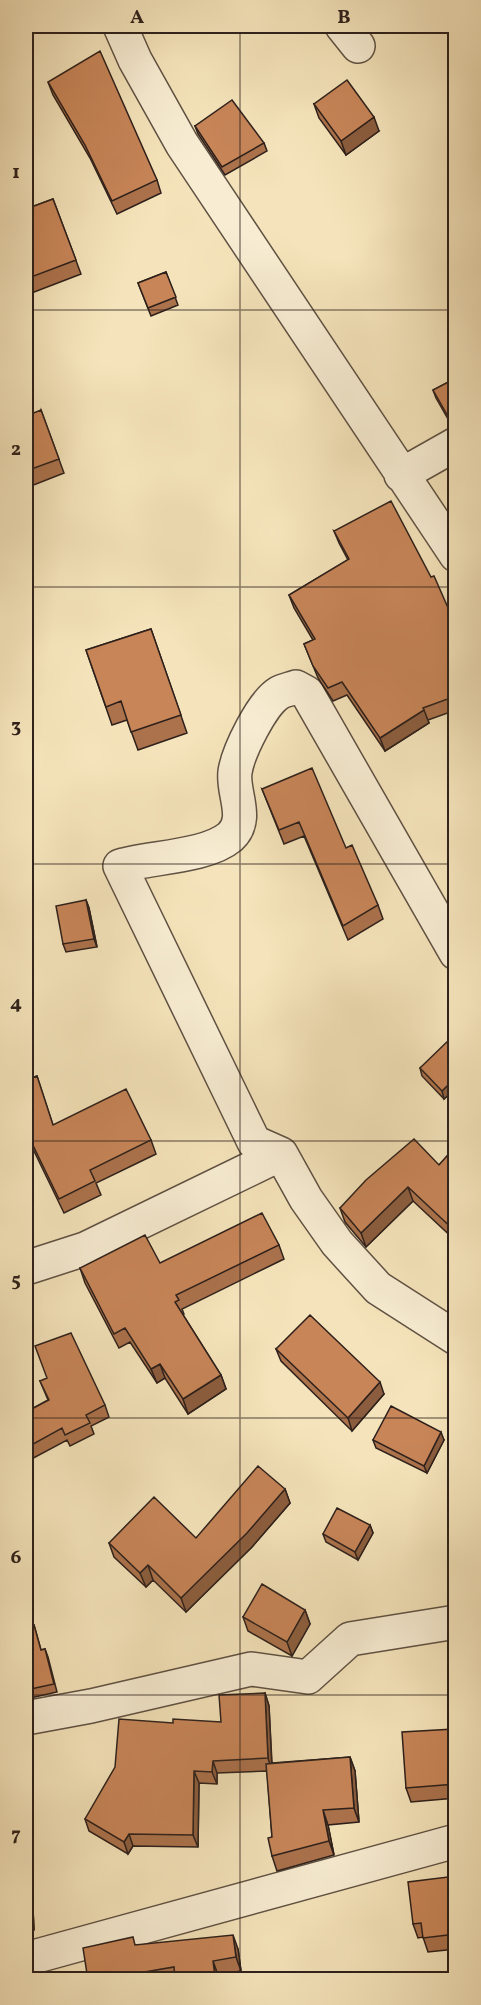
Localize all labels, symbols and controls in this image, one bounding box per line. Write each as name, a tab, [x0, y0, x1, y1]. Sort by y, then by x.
text: A	[130, 4, 144, 32]
text: B	[337, 4, 351, 32]
text: 1	[12, 159, 20, 187]
text: 2	[11, 436, 21, 464]
text: 3	[11, 713, 21, 741]
text: 4	[10, 990, 22, 1018]
text: 5	[11, 1267, 21, 1295]
text: 6	[11, 1544, 22, 1572]
text: 7	[11, 1821, 21, 1849]

